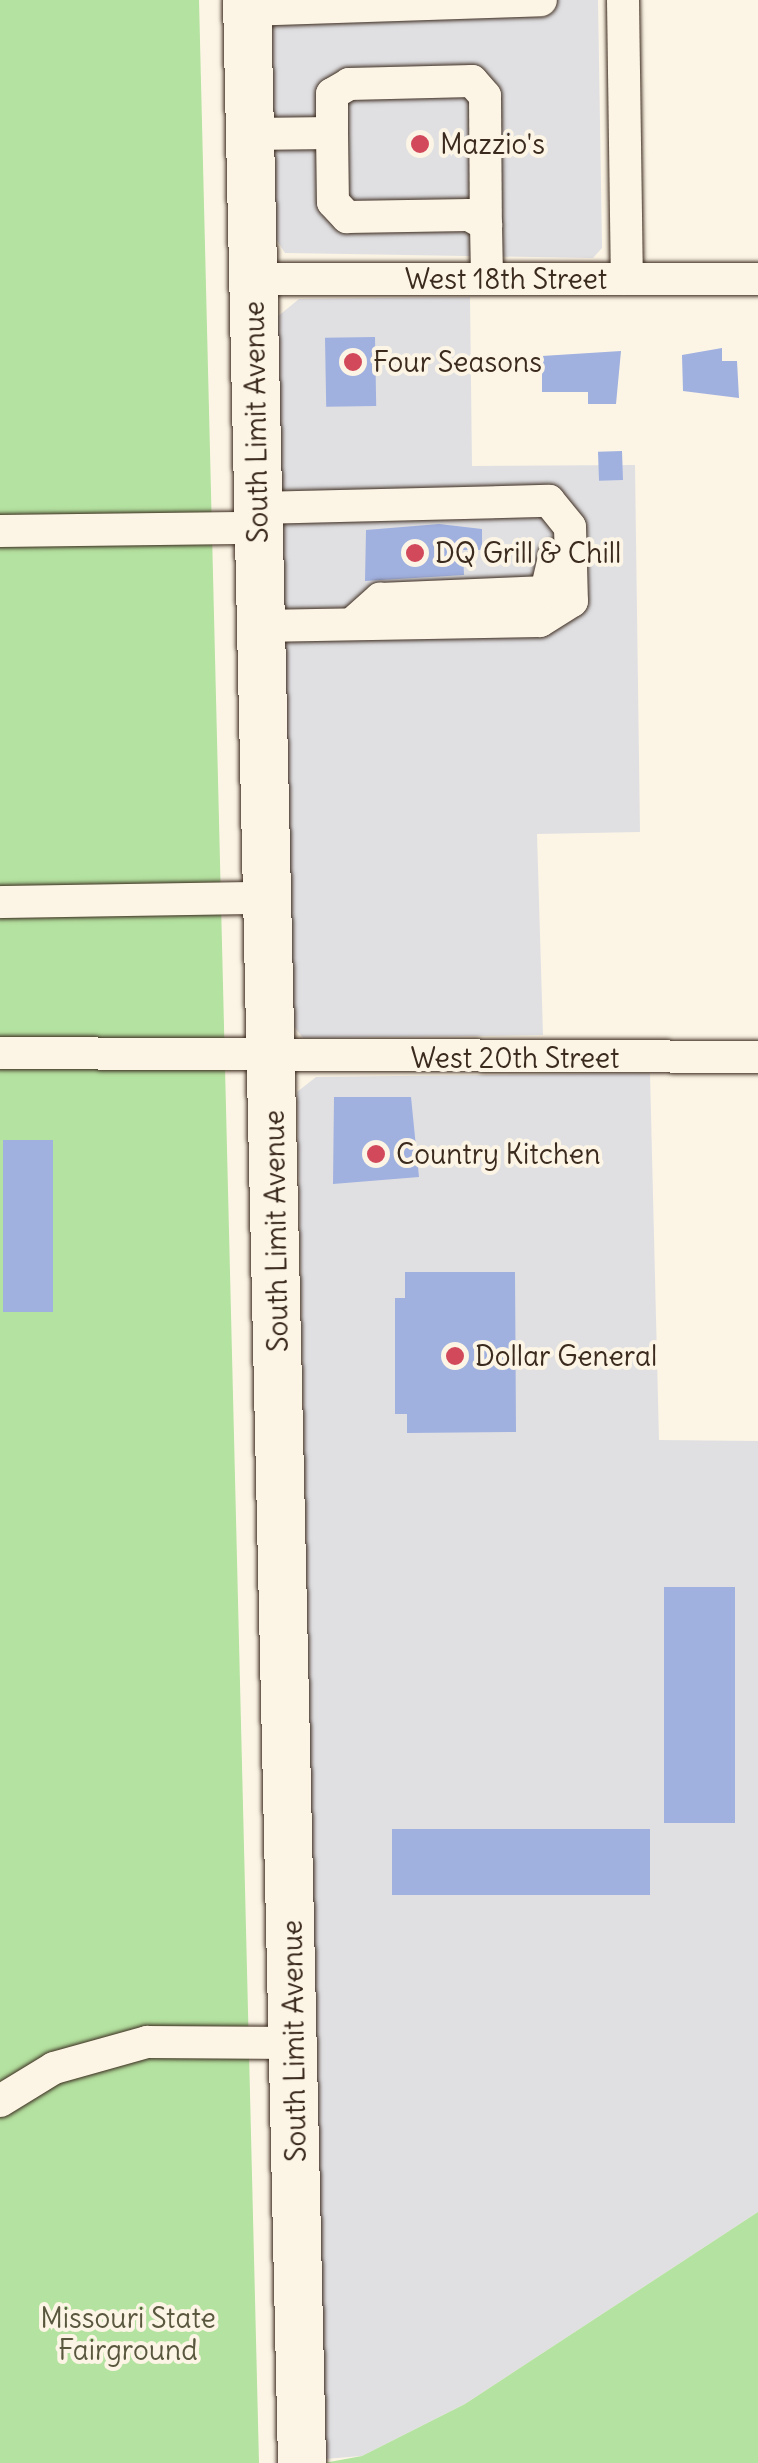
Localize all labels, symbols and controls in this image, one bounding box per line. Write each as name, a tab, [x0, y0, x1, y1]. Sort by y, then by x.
place label: Mazzio's	[440, 127, 545, 161]
marker: Mazzio's	[409, 133, 431, 155]
street label: West 18th Street	[405, 262, 607, 296]
street label: South Limit Avenue	[237, 301, 275, 543]
place label: Four Seasons	[373, 345, 542, 379]
marker: Four Seasons	[342, 351, 364, 373]
place label: DQ Grill & Chill	[435, 536, 621, 570]
marker: DQ Grill & Chill	[404, 542, 426, 564]
street label: West 20th Street	[410, 1041, 620, 1075]
street label: South Limit Avenue	[257, 1110, 295, 1352]
place label: Country Kitchen	[396, 1137, 600, 1171]
marker: Country Kitchen	[365, 1143, 387, 1165]
place label: Dollar General	[475, 1339, 657, 1373]
marker: Dollar General	[444, 1345, 466, 1367]
street label: South Limit Avenue	[275, 1920, 313, 2162]
park label: Missouri State Fairground	[40, 2301, 216, 2367]

